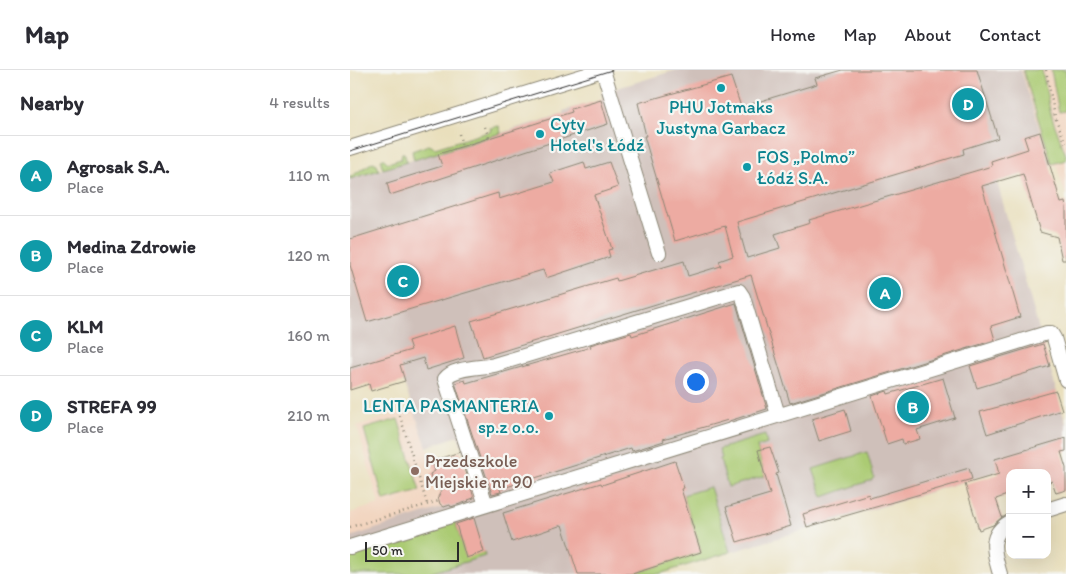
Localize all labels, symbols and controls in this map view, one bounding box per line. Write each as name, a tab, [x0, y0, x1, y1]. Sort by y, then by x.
text: Map	[25, 20, 69, 49]
text: Home	[770, 24, 816, 46]
text: Map	[844, 24, 877, 46]
text: About	[905, 24, 951, 46]
text: Contact	[979, 24, 1041, 46]
marker: PHU Jotmaks Justyna Garbacz	[715, 82, 727, 94]
pin: D	[952, 85, 984, 123]
text: Nearby	[20, 90, 84, 115]
text: 4 results	[269, 93, 330, 112]
place label: PHU Jotmaks Justyna Garbacz	[657, 96, 785, 139]
place label: Cyty Hotel's Łódź	[550, 113, 645, 156]
marker: Cyty Hotel's Łódź	[534, 128, 546, 140]
place label: FOS „Polmo” Łódź S.A.	[757, 146, 855, 189]
text: Agrosak S.A.	[67, 155, 170, 178]
marker: FOS „Polmo” Łódź S.A.	[741, 161, 753, 173]
text: A	[31, 166, 41, 185]
text: 110 m	[288, 166, 330, 185]
text: Place	[67, 178, 104, 197]
text: Medina Zdrowie	[67, 235, 196, 258]
text: B	[31, 246, 41, 265]
text: 120 m	[287, 246, 330, 265]
text: Place	[67, 258, 104, 277]
pin: C	[387, 262, 419, 300]
pin: A	[869, 274, 901, 312]
text: KLM	[67, 315, 104, 338]
text: C	[31, 326, 41, 345]
text: 160 m	[287, 326, 330, 345]
text: Place	[67, 338, 104, 357]
your location	[683, 369, 709, 395]
pin: B	[897, 388, 929, 426]
text: STREFA 99	[67, 395, 157, 418]
place label: LENTA PASMANTERIA sp.z o.o.	[363, 395, 539, 438]
text: D	[31, 406, 41, 425]
text: 210 m	[287, 406, 330, 425]
marker: LENTA PASMANTERIA sp.z o.o.	[543, 410, 555, 422]
text: Place	[67, 418, 104, 437]
place label: Przedszkole Miejskie nr 90	[425, 450, 533, 493]
marker: Przedszkole Miejskie nr 90	[409, 465, 421, 477]
map controls	[1006, 469, 1051, 559]
button: +	[1006, 469, 1051, 514]
button: −	[1006, 514, 1051, 559]
scale bar	[365, 539, 459, 562]
text: 50 m	[372, 542, 403, 559]

